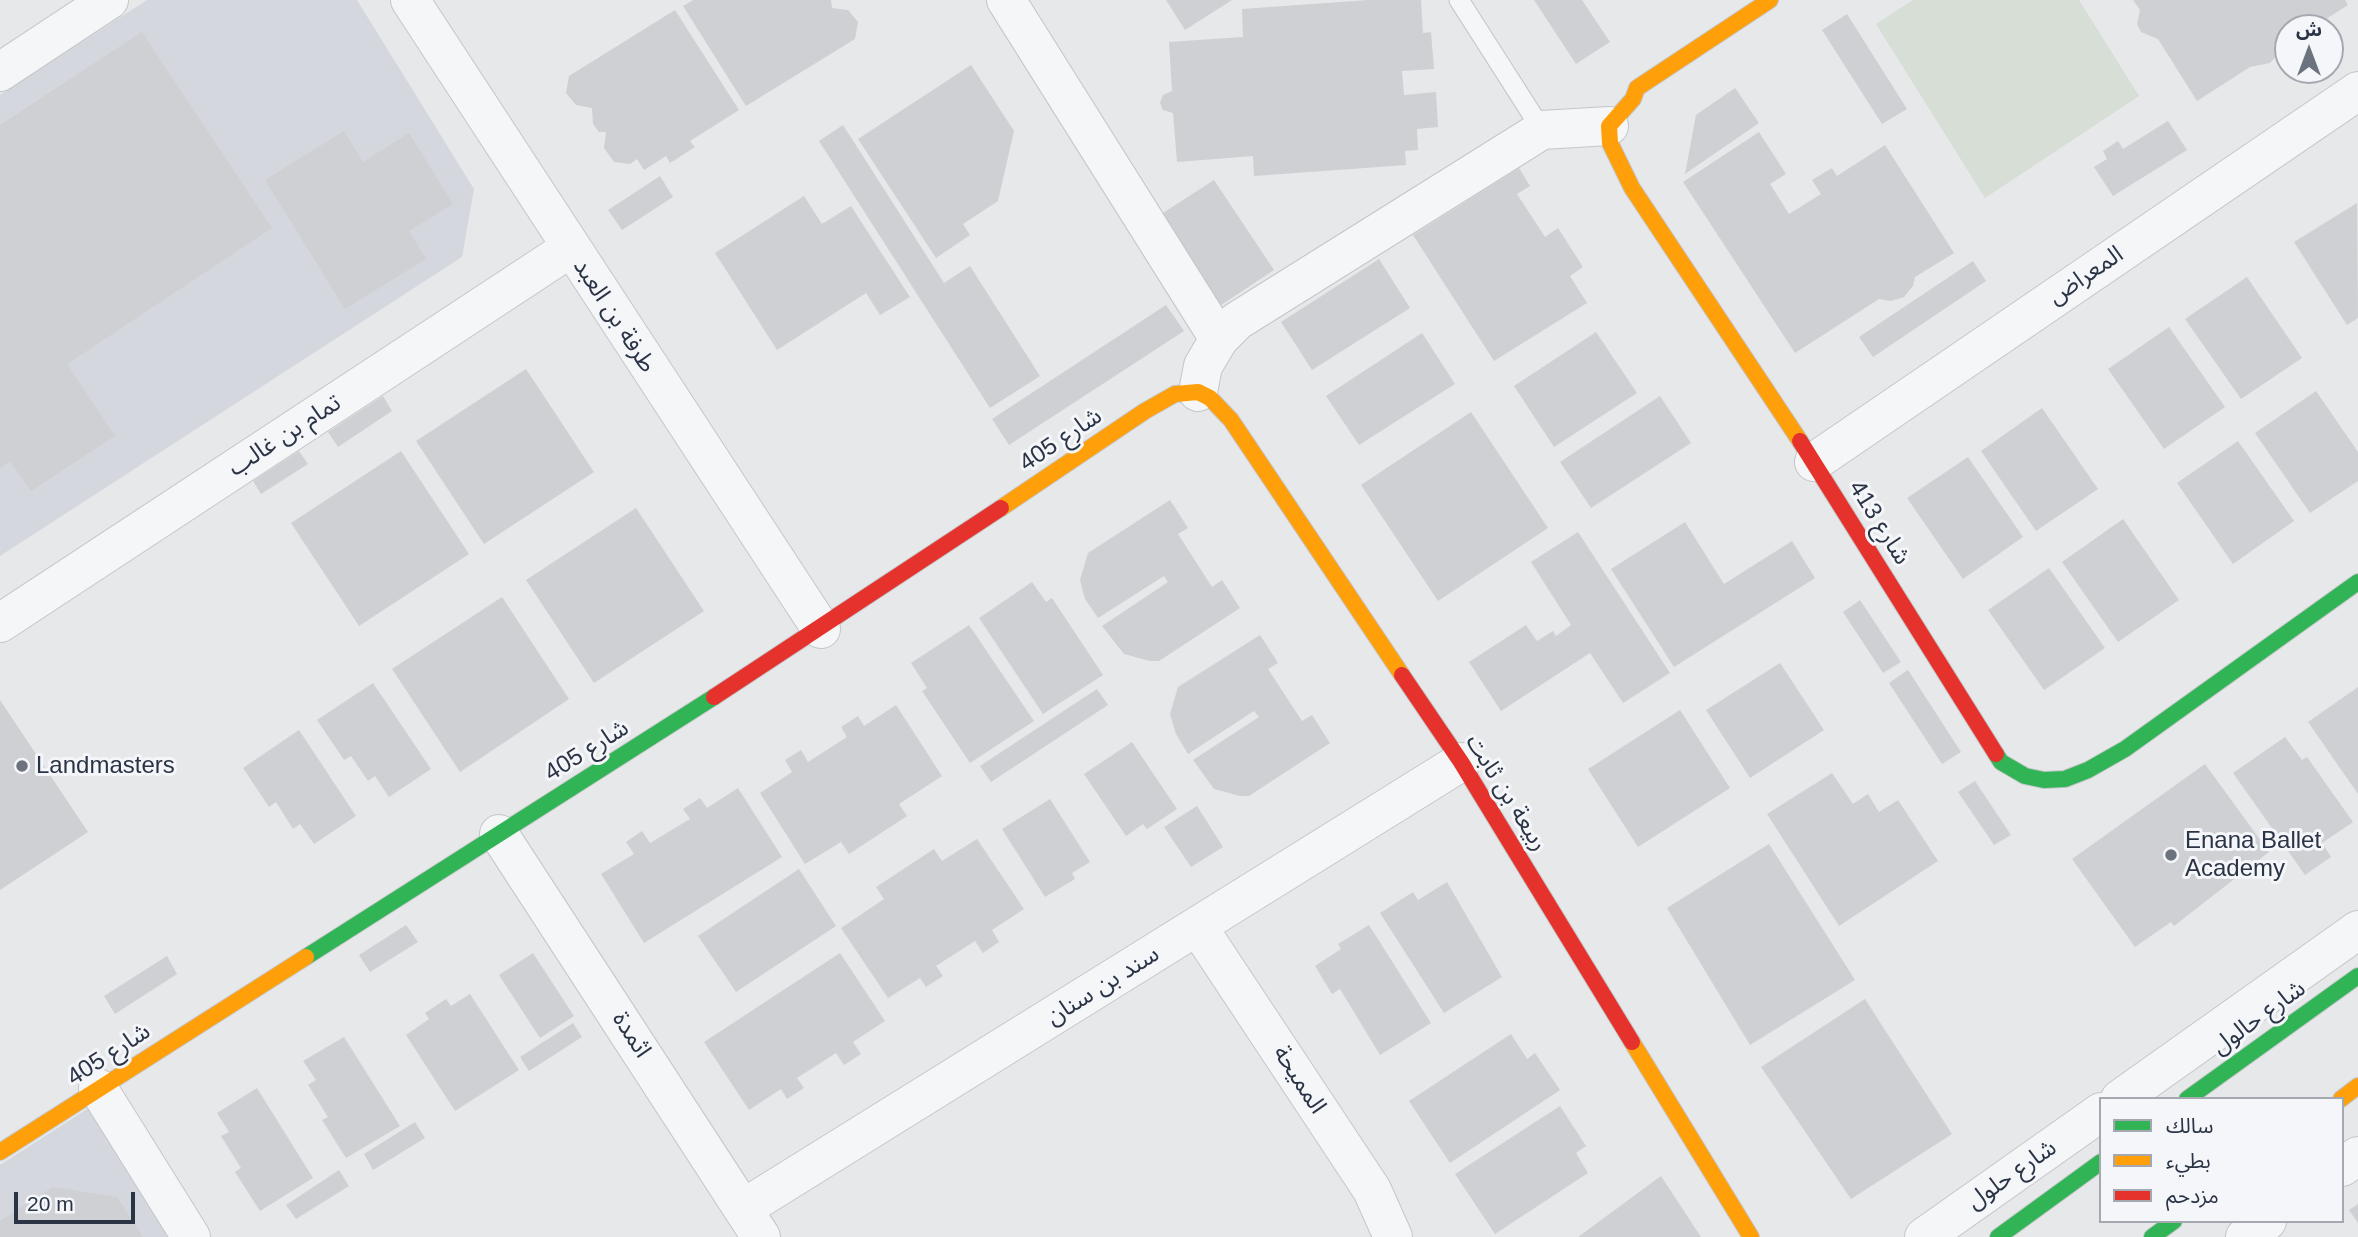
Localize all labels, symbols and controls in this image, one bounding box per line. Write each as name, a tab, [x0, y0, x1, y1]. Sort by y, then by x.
north arrow	[2274, 14, 2344, 84]
text: ش	[2296, 19, 2322, 40]
street label: المعراض	[2043, 240, 2129, 312]
street label: طرفة بن العبد	[566, 254, 662, 378]
street label: تمام بن غالب	[223, 389, 347, 483]
street label: شارع 405	[1014, 402, 1108, 478]
street label: شارع 413	[1842, 476, 1916, 570]
street label: شارع 405	[540, 714, 634, 788]
street label: ربيعة بن ثابت	[1459, 729, 1553, 857]
place label: Landmasters	[36, 752, 175, 780]
marker: Landmasters	[14, 758, 30, 774]
place label: Enana Ballet Academy	[2185, 827, 2321, 883]
marker: Enana Ballet Academy	[2163, 847, 2179, 863]
street label: سند بن سنان	[1041, 940, 1165, 1032]
street label: شارع حالول	[2207, 974, 2311, 1062]
street label: اثمدة	[606, 1007, 656, 1063]
street label: شارع 405	[62, 1017, 156, 1093]
street label: المميحة	[1266, 1040, 1332, 1120]
legend	[2099, 1097, 2344, 1223]
text: سالك	[2166, 1114, 2213, 1137]
street label: شارع حلول	[1962, 1134, 2062, 1216]
text: بطيء	[2166, 1149, 2211, 1172]
scale bar	[18, 1178, 138, 1222]
text: مزدحم	[2166, 1184, 2219, 1207]
text: 20 m	[27, 1192, 74, 1215]

